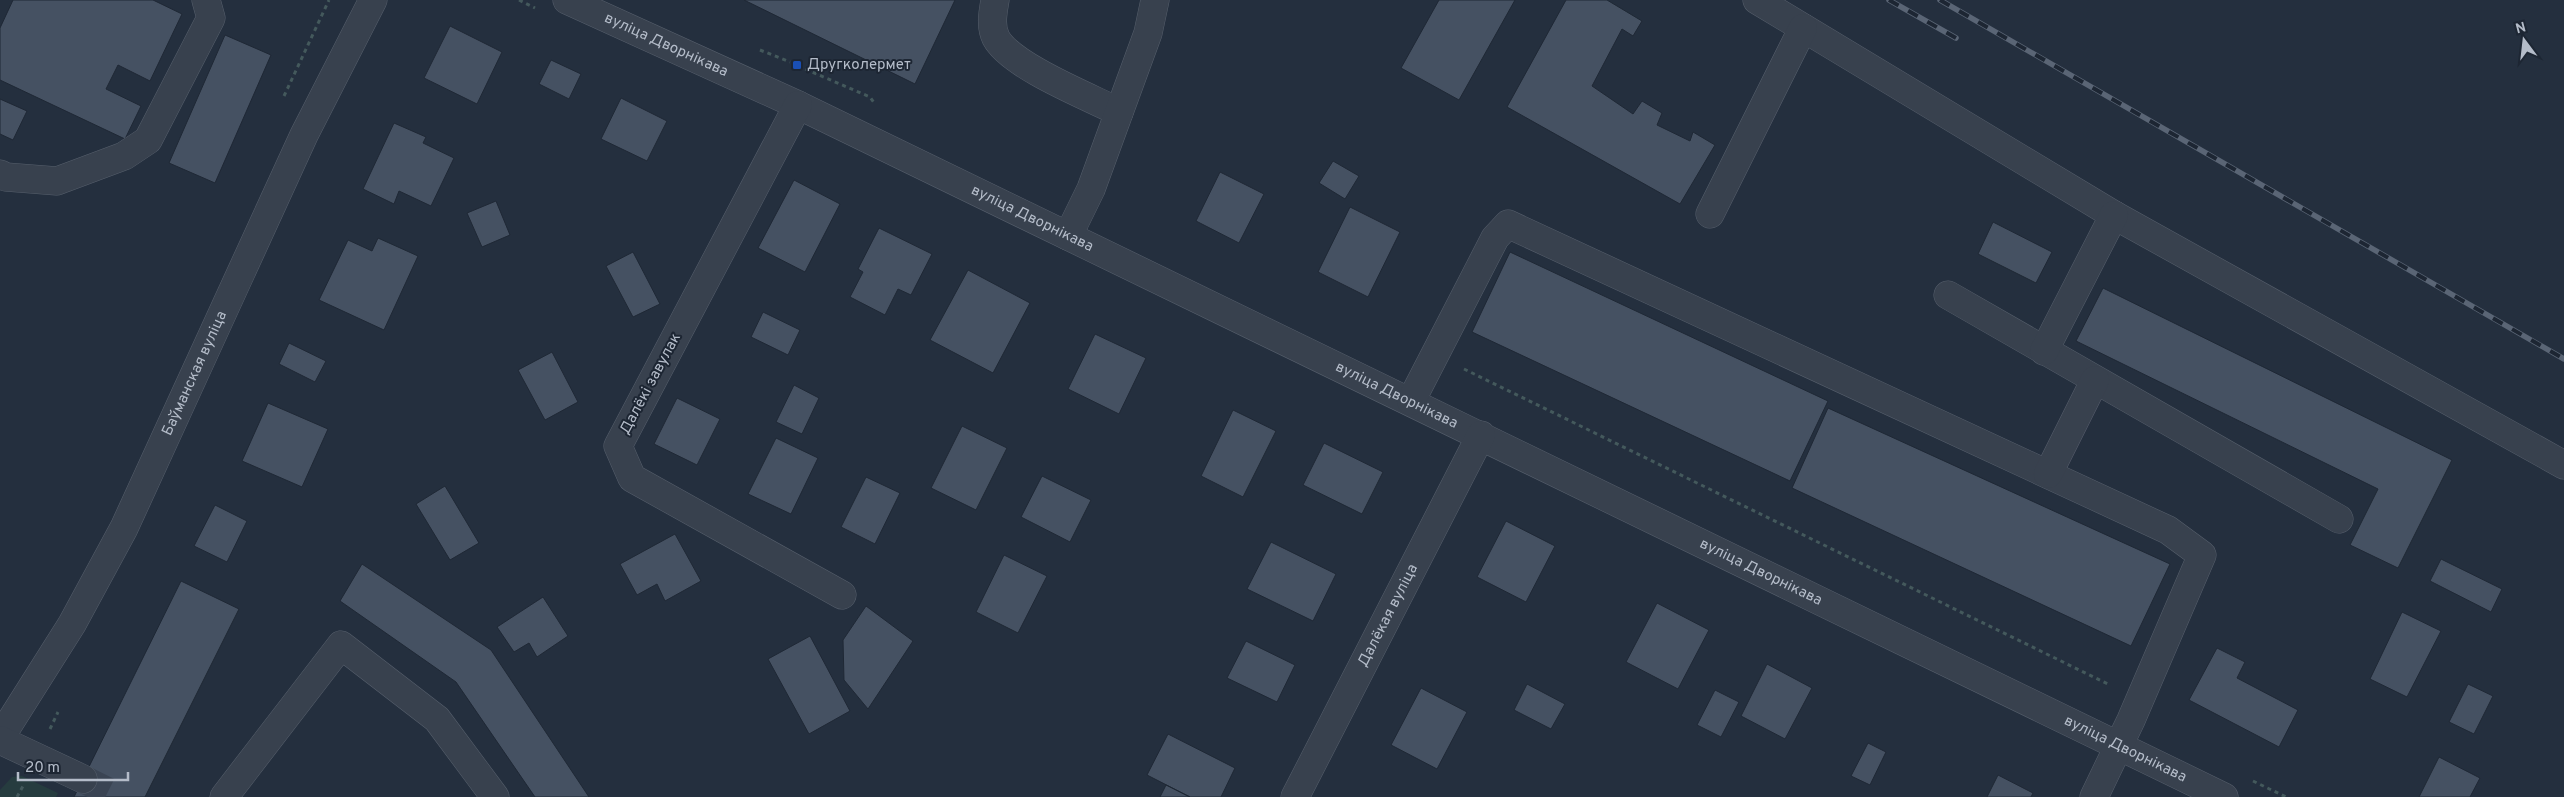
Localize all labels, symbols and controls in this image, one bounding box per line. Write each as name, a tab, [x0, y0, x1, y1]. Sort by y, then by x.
street label: вуліца Дворнікава	[601, 9, 731, 81]
north arrow	[2499, 15, 2549, 65]
text: N	[2514, 19, 2528, 38]
place label: Другколермет	[807, 56, 911, 75]
marker: Другколермет	[791, 59, 803, 71]
street label: вуліца Дворнікава	[968, 181, 1097, 256]
street label: Баўманская вуліца	[158, 308, 232, 439]
street label: Далёкі завулак	[616, 330, 686, 438]
street label: вуліца Дворнікава	[1332, 358, 1461, 433]
street label: вуліца Дворнікава	[1696, 534, 1825, 610]
street label: Далёкая вуліца	[1354, 561, 1423, 670]
street label: вуліца Дворнікава	[2061, 711, 2190, 787]
scale bar	[18, 750, 128, 782]
text: 20 m	[25, 759, 60, 778]

